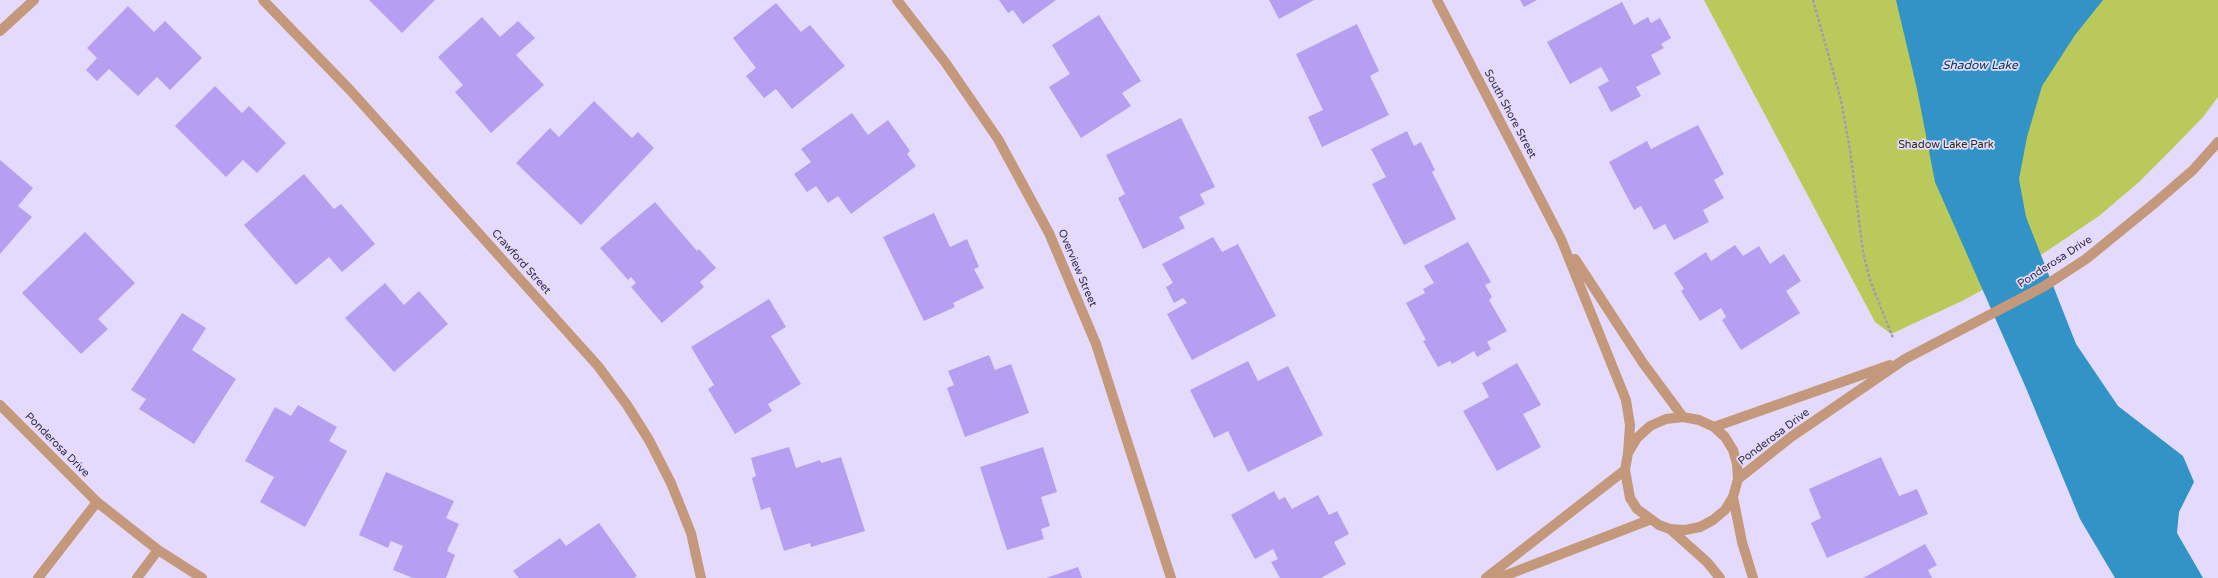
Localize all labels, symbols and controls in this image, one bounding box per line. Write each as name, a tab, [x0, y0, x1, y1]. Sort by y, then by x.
water label: Shadow Lake	[1942, 59, 2018, 73]
street label: South Shore Street	[1481, 67, 1539, 161]
park label: Shadow Lake Park	[1898, 138, 1994, 152]
street label: Crawford Street	[489, 227, 553, 297]
street label: Overview Street	[1055, 227, 1099, 309]
street label: Ponderosa Drive	[2015, 233, 2095, 291]
street label: Ponderosa Drive	[1736, 406, 1812, 468]
street label: Ponderosa Drive	[22, 410, 92, 480]

